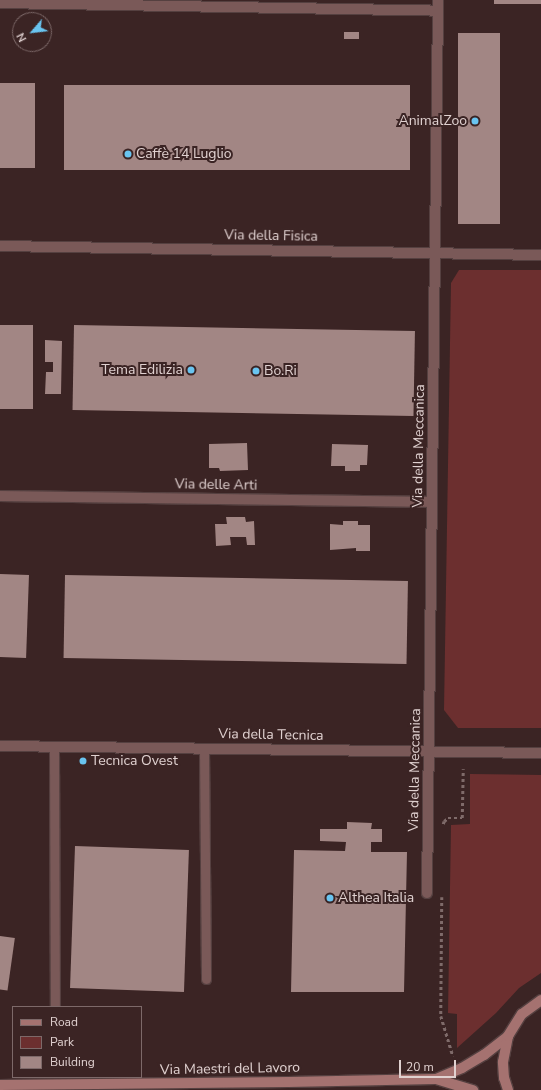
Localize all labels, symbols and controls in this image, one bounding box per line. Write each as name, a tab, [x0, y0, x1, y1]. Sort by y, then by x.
north arrow	[12, 12, 52, 52]
text: N	[13, 30, 30, 45]
place label: AnimalZoo	[398, 113, 467, 129]
marker: AnimalZoo	[470, 116, 480, 126]
place label: Caffè 14 Luglio	[136, 146, 232, 162]
marker: Caffè 14 Luglio	[123, 149, 133, 159]
street label: Via della Fisica	[224, 227, 318, 245]
place label: Tema Edilizia	[101, 362, 183, 378]
place label: Bo.Ri	[264, 363, 297, 379]
marker: Tema Edilizia	[186, 365, 196, 375]
marker: Bo.Ri	[251, 366, 261, 376]
street label: Via della Meccanica	[410, 384, 428, 508]
street label: Via delle Arti	[175, 476, 257, 494]
street label: Via della Meccanica	[406, 708, 424, 832]
street label: Via della Tecnica	[218, 726, 324, 744]
place label: Tecnica Ovest	[91, 753, 178, 769]
marker: Tecnica Ovest	[78, 756, 88, 766]
place label: Althea Italia	[338, 890, 414, 906]
marker: Althea Italia	[325, 893, 335, 903]
legend	[12, 1006, 142, 1078]
text: Road	[50, 1014, 78, 1030]
text: Park	[50, 1034, 74, 1050]
scale bar	[401, 1052, 458, 1078]
text: Building	[50, 1054, 95, 1070]
street label: Via Maestri del Lavoro	[160, 1059, 300, 1079]
text: 20 m	[406, 1059, 434, 1075]

